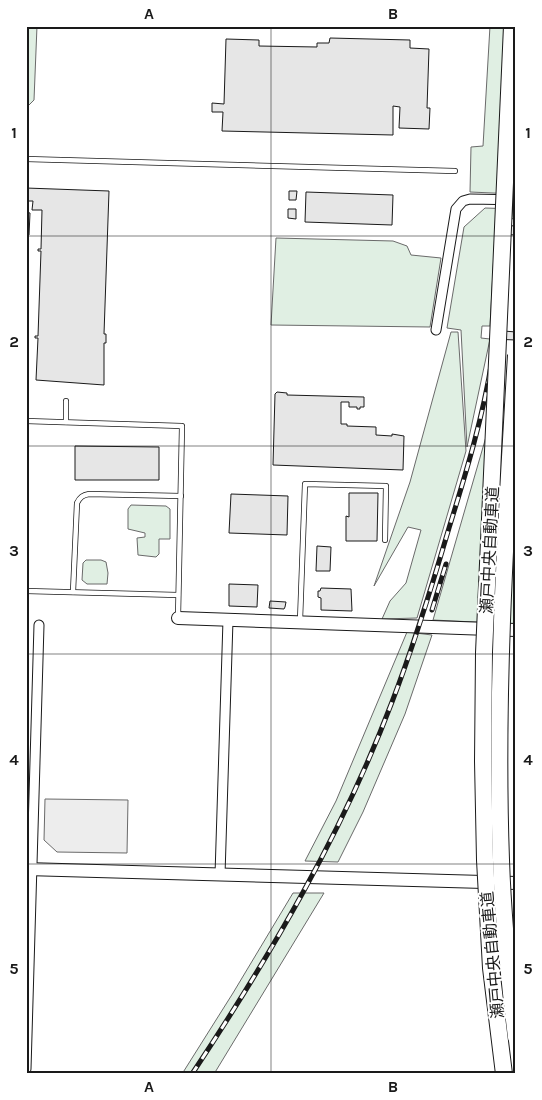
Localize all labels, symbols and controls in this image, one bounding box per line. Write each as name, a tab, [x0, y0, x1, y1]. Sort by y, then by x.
text: A	[144, 4, 154, 23]
text: B	[388, 4, 398, 23]
text: 1	[11, 123, 17, 142]
text: 1	[525, 123, 531, 142]
text: 2	[9, 332, 19, 351]
text: 2	[523, 332, 533, 351]
street label: 瀬戸中央自動車道	[477, 486, 502, 614]
text: 3	[9, 541, 19, 560]
text: 3	[523, 541, 533, 560]
text: 4	[9, 750, 19, 769]
text: 4	[523, 750, 533, 769]
street label: 瀬戸中央自動車道	[477, 890, 508, 1020]
text: 5	[9, 959, 19, 978]
text: 5	[523, 959, 533, 978]
text: A	[144, 1077, 154, 1096]
text: B	[388, 1077, 398, 1096]

